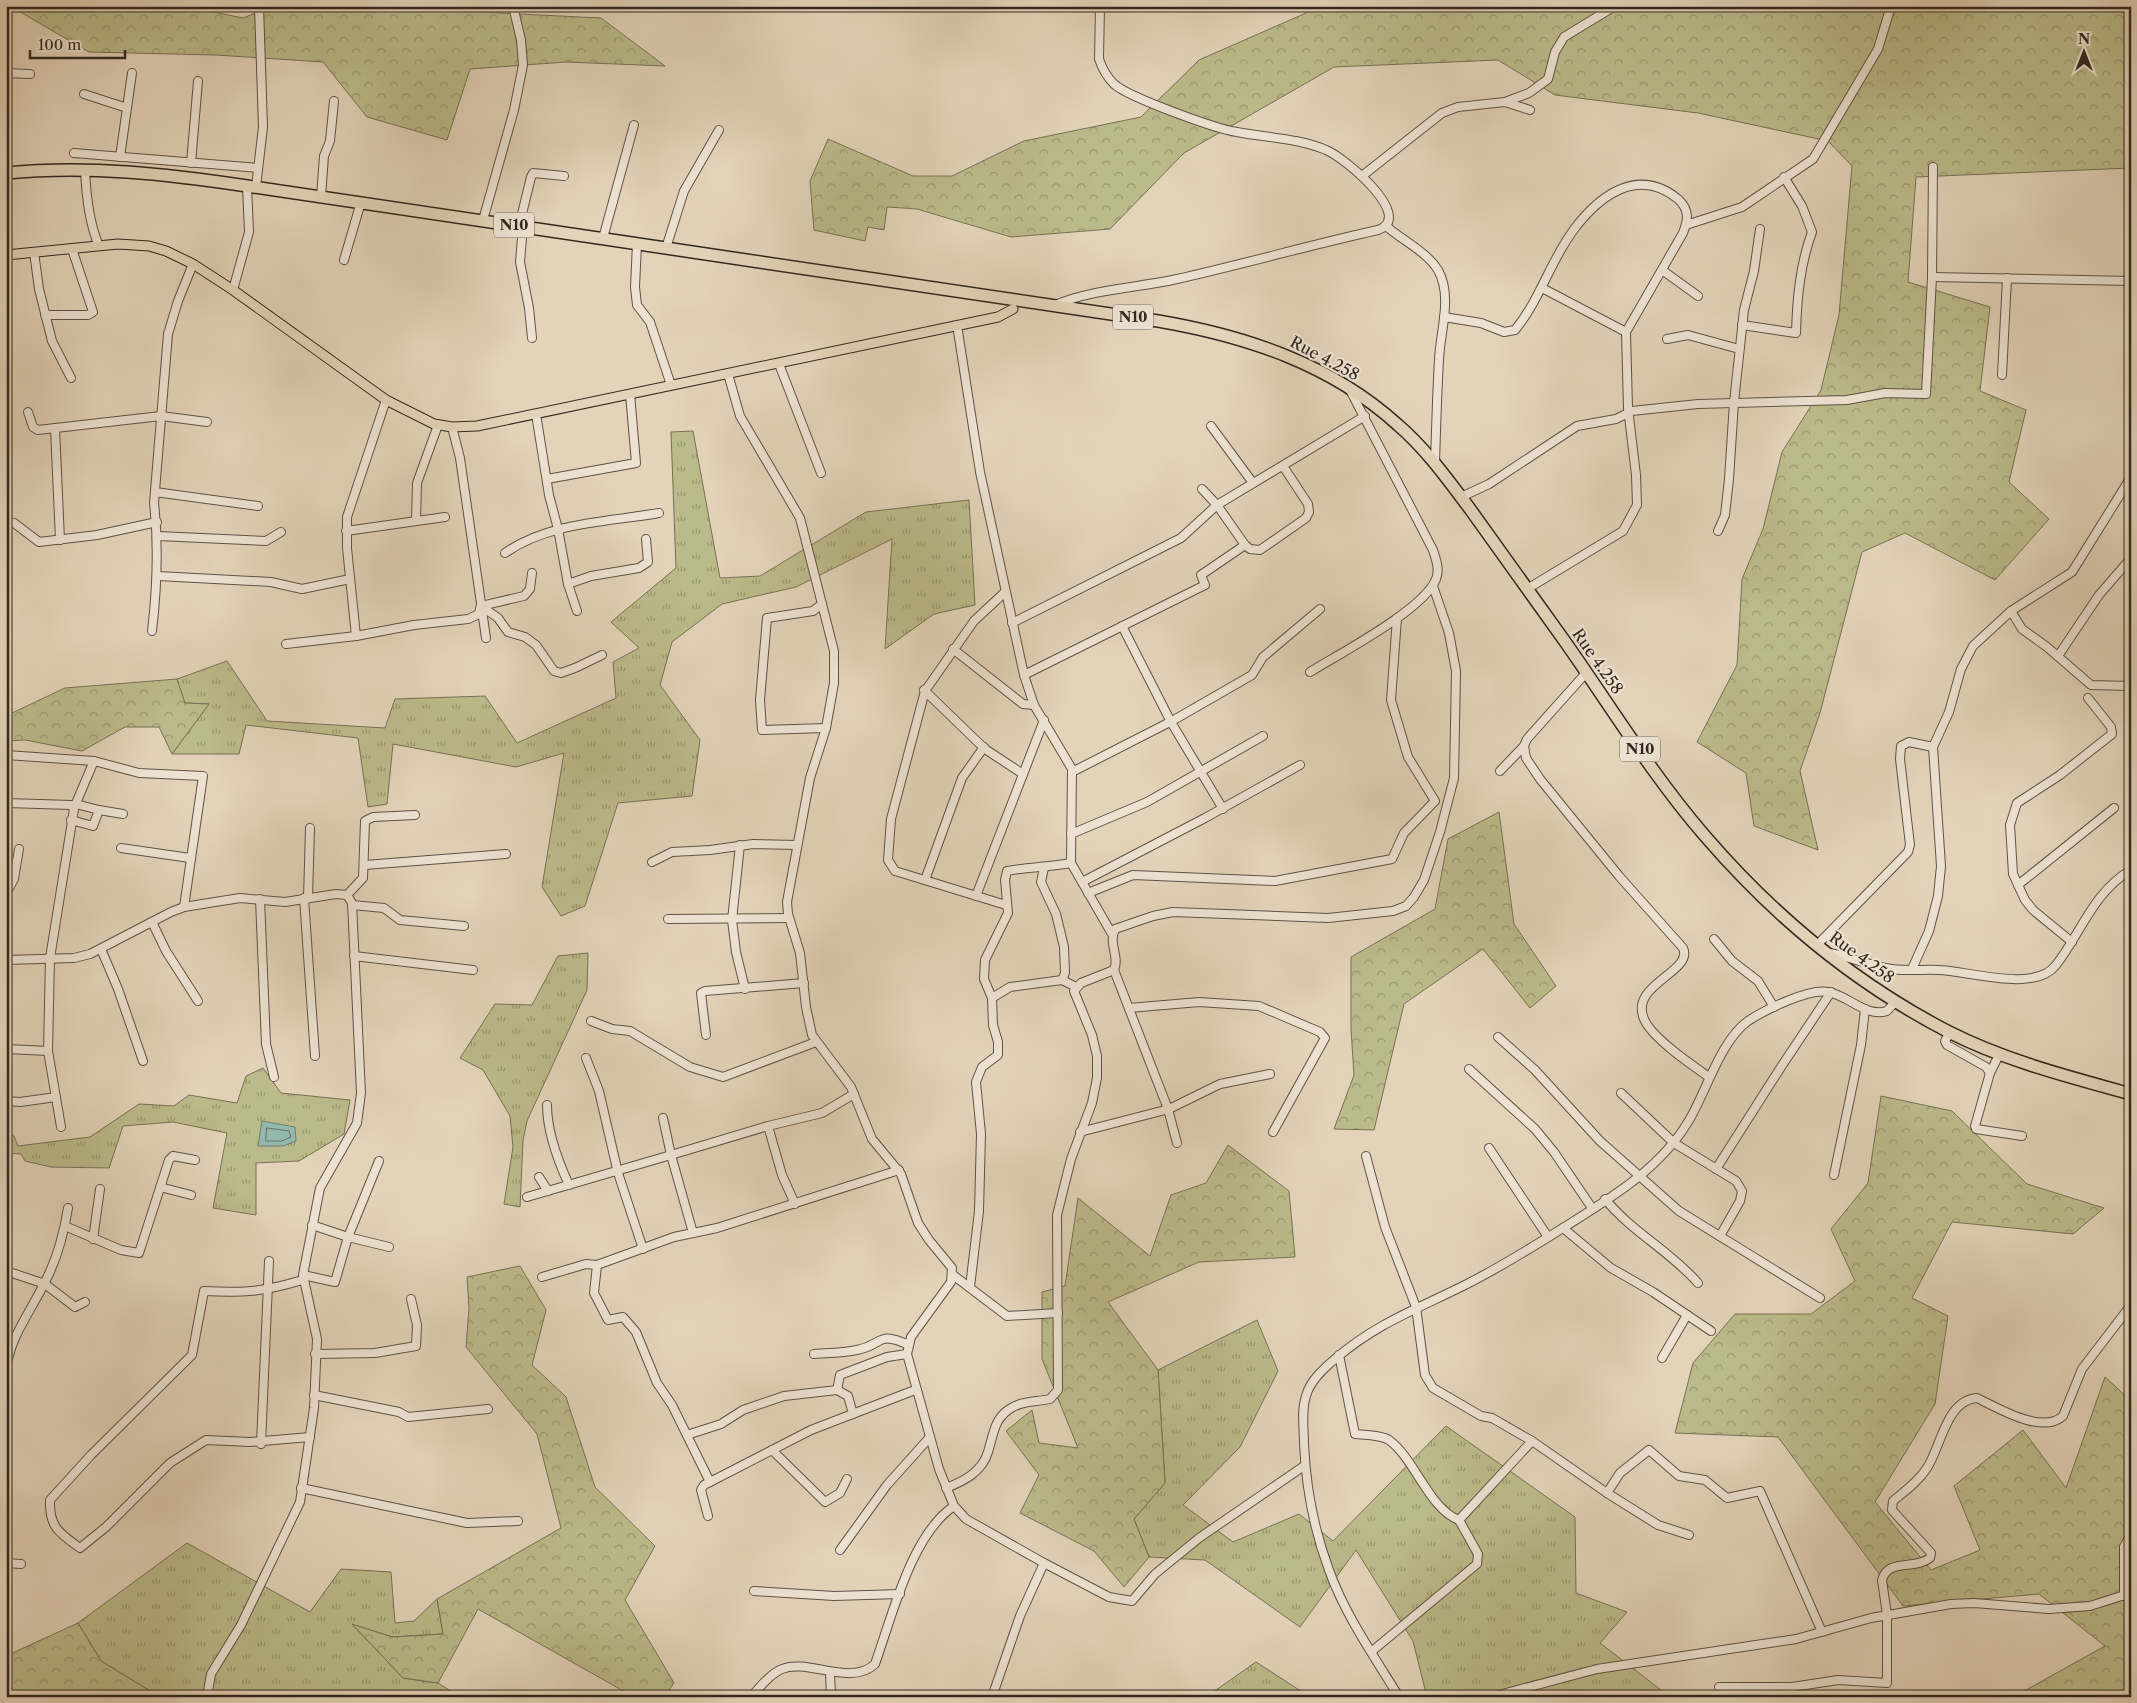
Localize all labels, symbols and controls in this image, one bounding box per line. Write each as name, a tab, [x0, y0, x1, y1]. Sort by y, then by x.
scale bar	[30, 28, 125, 60]
north arrow	[2060, 28, 2110, 78]
text: N	[2078, 30, 2090, 48]
text: 100 m	[38, 35, 81, 54]
road number: N10	[494, 212, 534, 238]
road number: N10	[1113, 304, 1153, 330]
street label: Rue 4.258	[1287, 331, 1363, 385]
street label: Rue 4.258	[1568, 624, 1628, 698]
road number: N10	[1620, 736, 1660, 762]
street label: Rue 4.258	[1826, 927, 1898, 987]

